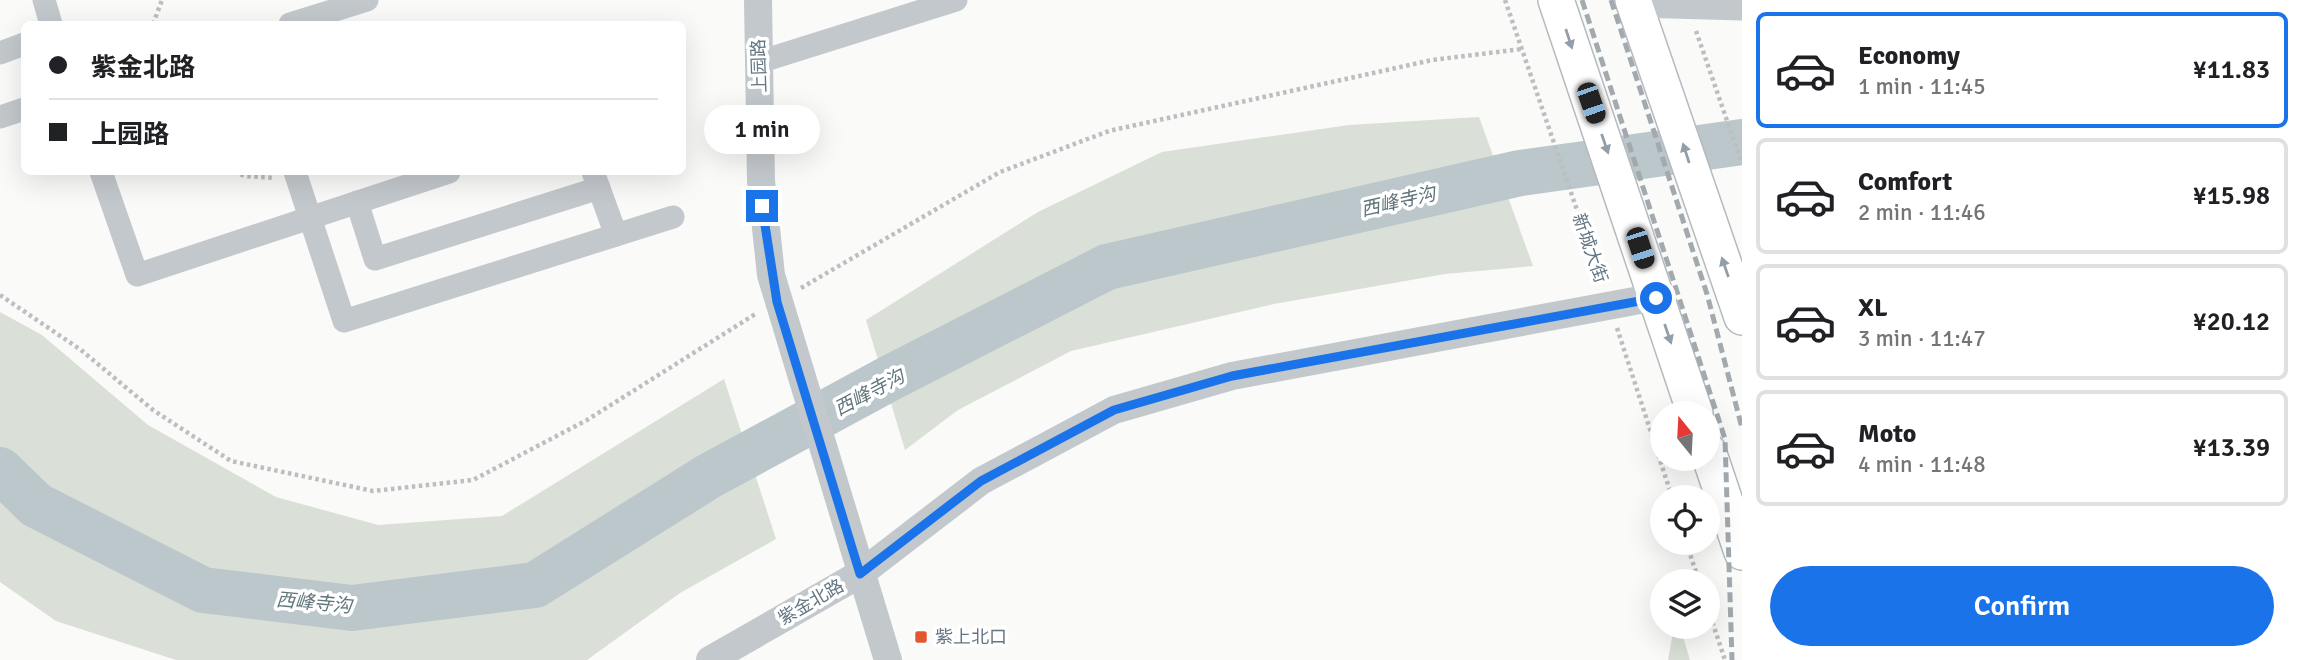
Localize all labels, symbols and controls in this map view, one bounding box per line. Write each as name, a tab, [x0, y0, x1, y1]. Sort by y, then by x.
one-way arrow	[1564, 29, 1575, 50]
street label: 上园路	[747, 39, 771, 93]
icon: car	[1774, 39, 1837, 102]
text: Economy	[1858, 40, 1960, 72]
text: 紫金北路	[91, 52, 195, 84]
text: ¥11.83	[2193, 54, 2270, 86]
text: 1 min · 11:45	[1858, 72, 1986, 101]
car	[1575, 80, 1608, 126]
callout: 1 min	[704, 104, 820, 154]
text: 1 min	[734, 115, 790, 144]
text: 上园路	[91, 119, 169, 151]
one-way arrow	[1600, 133, 1611, 154]
one-way arrow	[1680, 142, 1691, 163]
icon: car	[1774, 165, 1837, 228]
text: Comfort	[1858, 166, 1952, 198]
text: ¥15.98	[2193, 180, 2270, 212]
water label: 西峰寺沟	[1358, 181, 1440, 222]
route end	[746, 190, 778, 222]
text: 2 min · 11:46	[1858, 198, 1986, 227]
street label: 新城大街	[1568, 210, 1612, 286]
car	[1624, 225, 1657, 271]
one-way arrow	[1719, 257, 1730, 278]
route start	[1640, 282, 1672, 314]
icon: car	[1774, 291, 1837, 354]
text: XL	[1858, 292, 1888, 324]
text: ¥20.12	[2193, 306, 2270, 338]
one-way arrow	[1664, 324, 1674, 345]
text: 3 min · 11:47	[1858, 324, 1986, 353]
water label: 西峰寺沟	[830, 364, 910, 421]
north arrow	[1650, 401, 1720, 471]
map controls	[1650, 401, 1720, 639]
icon: car	[1774, 417, 1837, 480]
text: Moto	[1858, 418, 1916, 450]
text: ¥13.39	[2193, 432, 2270, 464]
text: 4 min · 11:48	[1858, 450, 1986, 479]
button: locate	[1650, 485, 1720, 555]
button: Confirm	[1770, 566, 2274, 646]
button: layers	[1650, 569, 1720, 639]
street label: 紫金北路	[774, 574, 848, 630]
water label: 西峰寺沟	[275, 588, 355, 618]
place label: 紫上北口	[935, 626, 1007, 648]
marker: 紫上北口	[913, 629, 929, 645]

